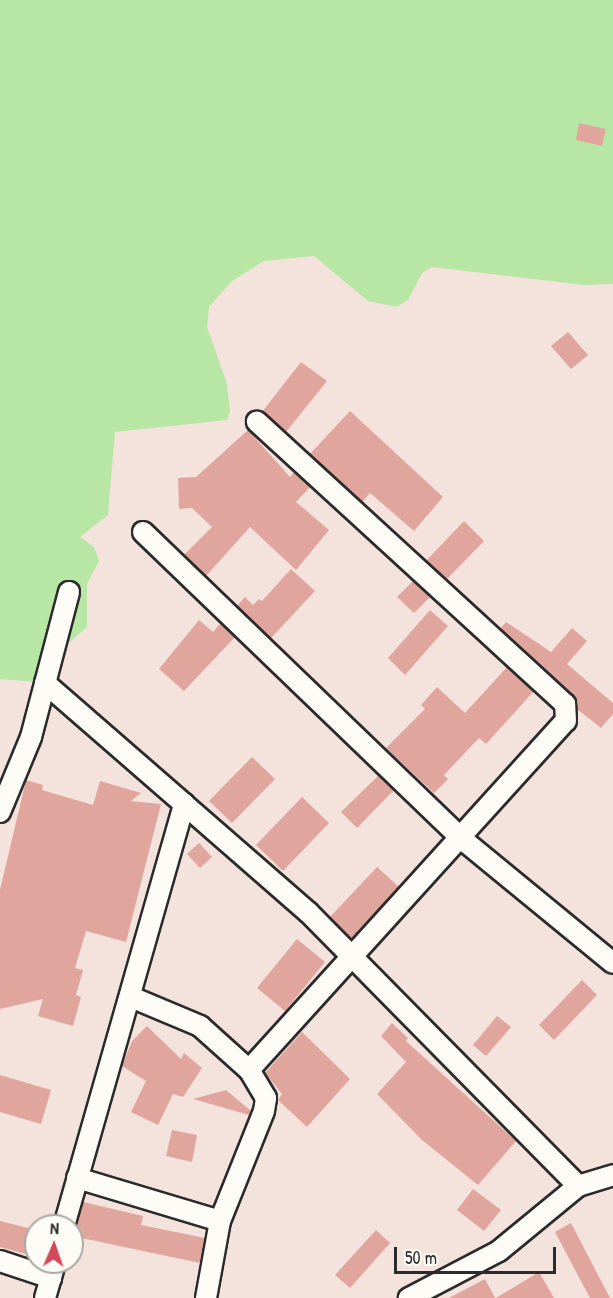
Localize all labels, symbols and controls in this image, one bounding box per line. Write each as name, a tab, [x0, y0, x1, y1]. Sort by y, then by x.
north arrow	[24, 1214, 84, 1274]
text: N	[50, 1217, 59, 1239]
scale bar	[397, 1235, 559, 1273]
text: 50 m	[405, 1245, 437, 1270]

